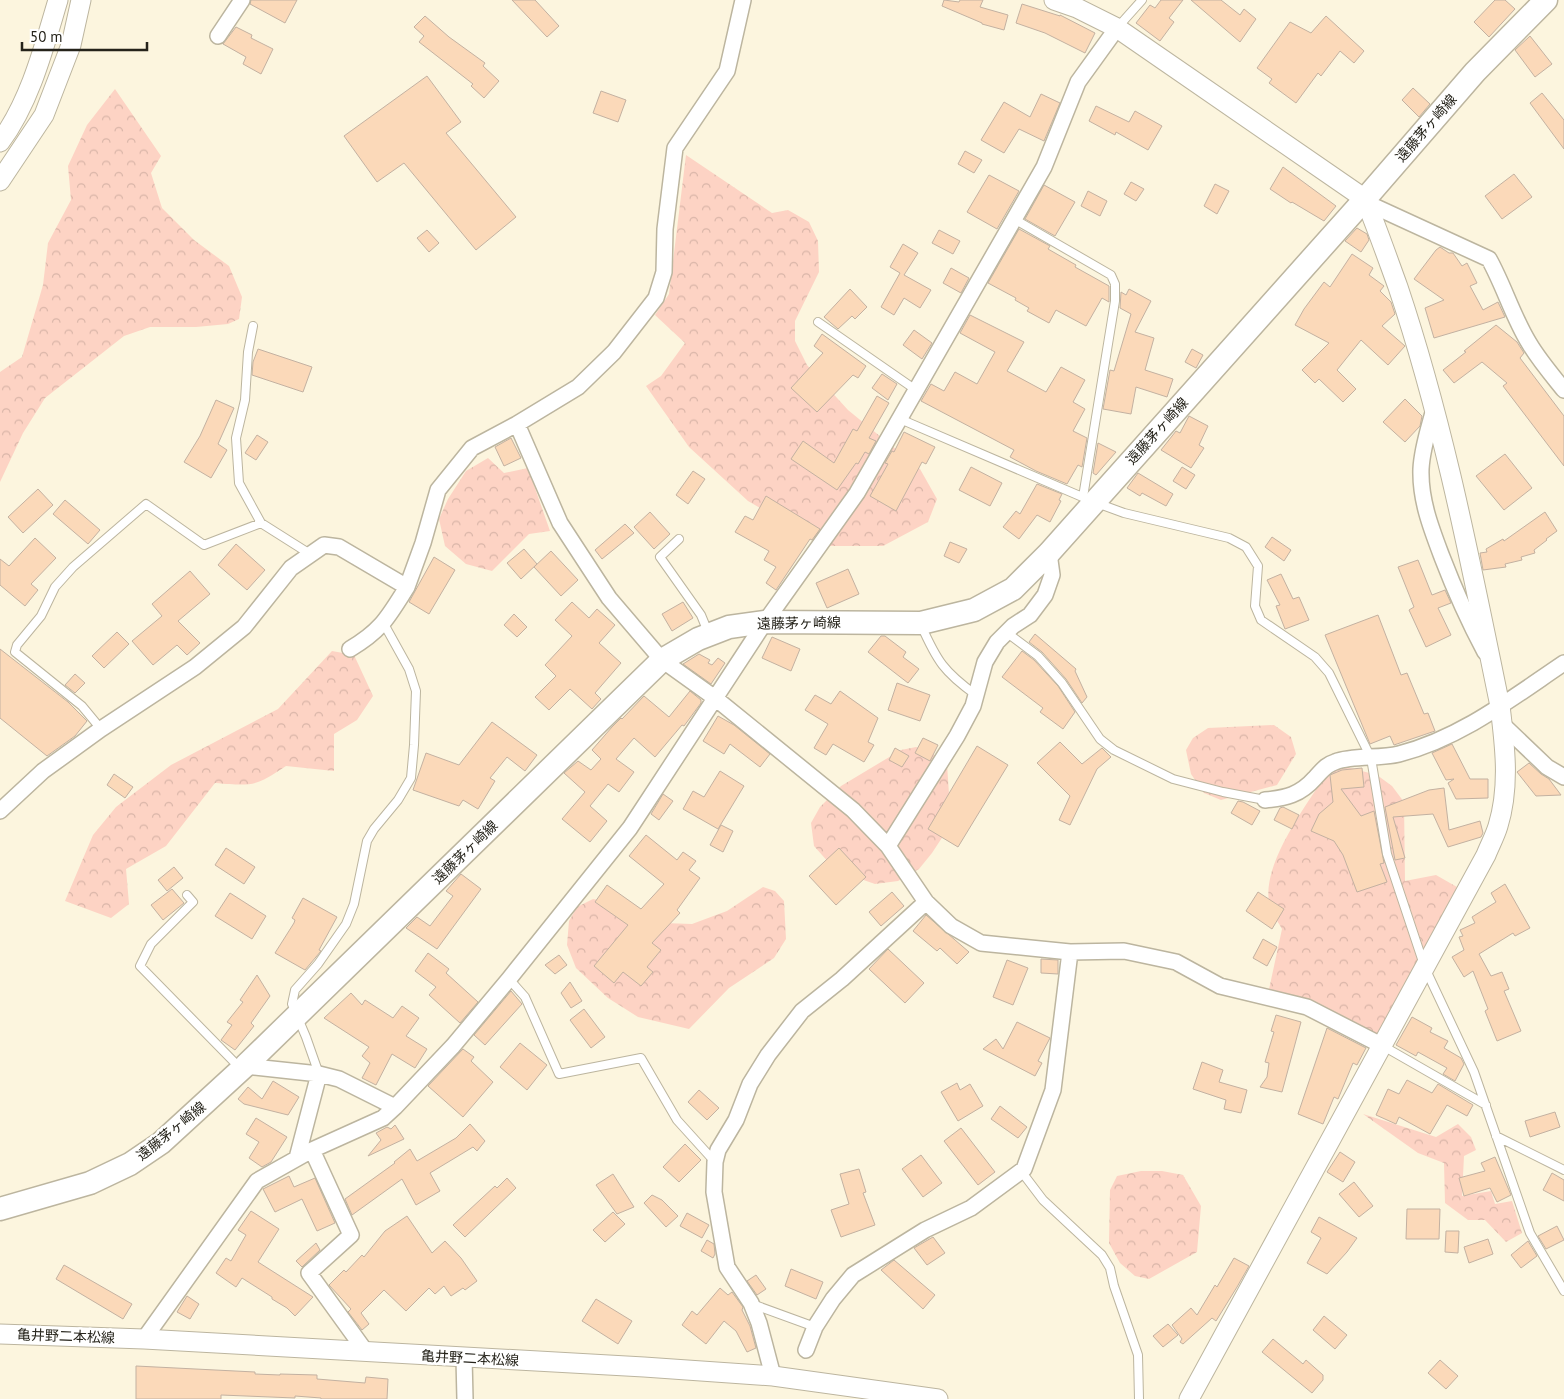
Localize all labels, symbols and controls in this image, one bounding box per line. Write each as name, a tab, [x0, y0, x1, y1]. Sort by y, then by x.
scale bar	[22, 20, 148, 52]
text: 50 m	[30, 27, 63, 46]
street label: 遠藤茅ヶ崎線	[1392, 90, 1460, 166]
street label: 遠藤茅ヶ崎線	[1122, 394, 1192, 468]
street label: 遠藤茅ヶ崎線	[757, 613, 841, 633]
street label: 遠藤茅ヶ崎線	[429, 816, 501, 888]
street label: 遠藤茅ヶ崎線	[133, 1098, 209, 1164]
street label: 亀井野二本松線	[17, 1325, 115, 1347]
street label: 亀井野二本松線	[421, 1346, 519, 1370]

